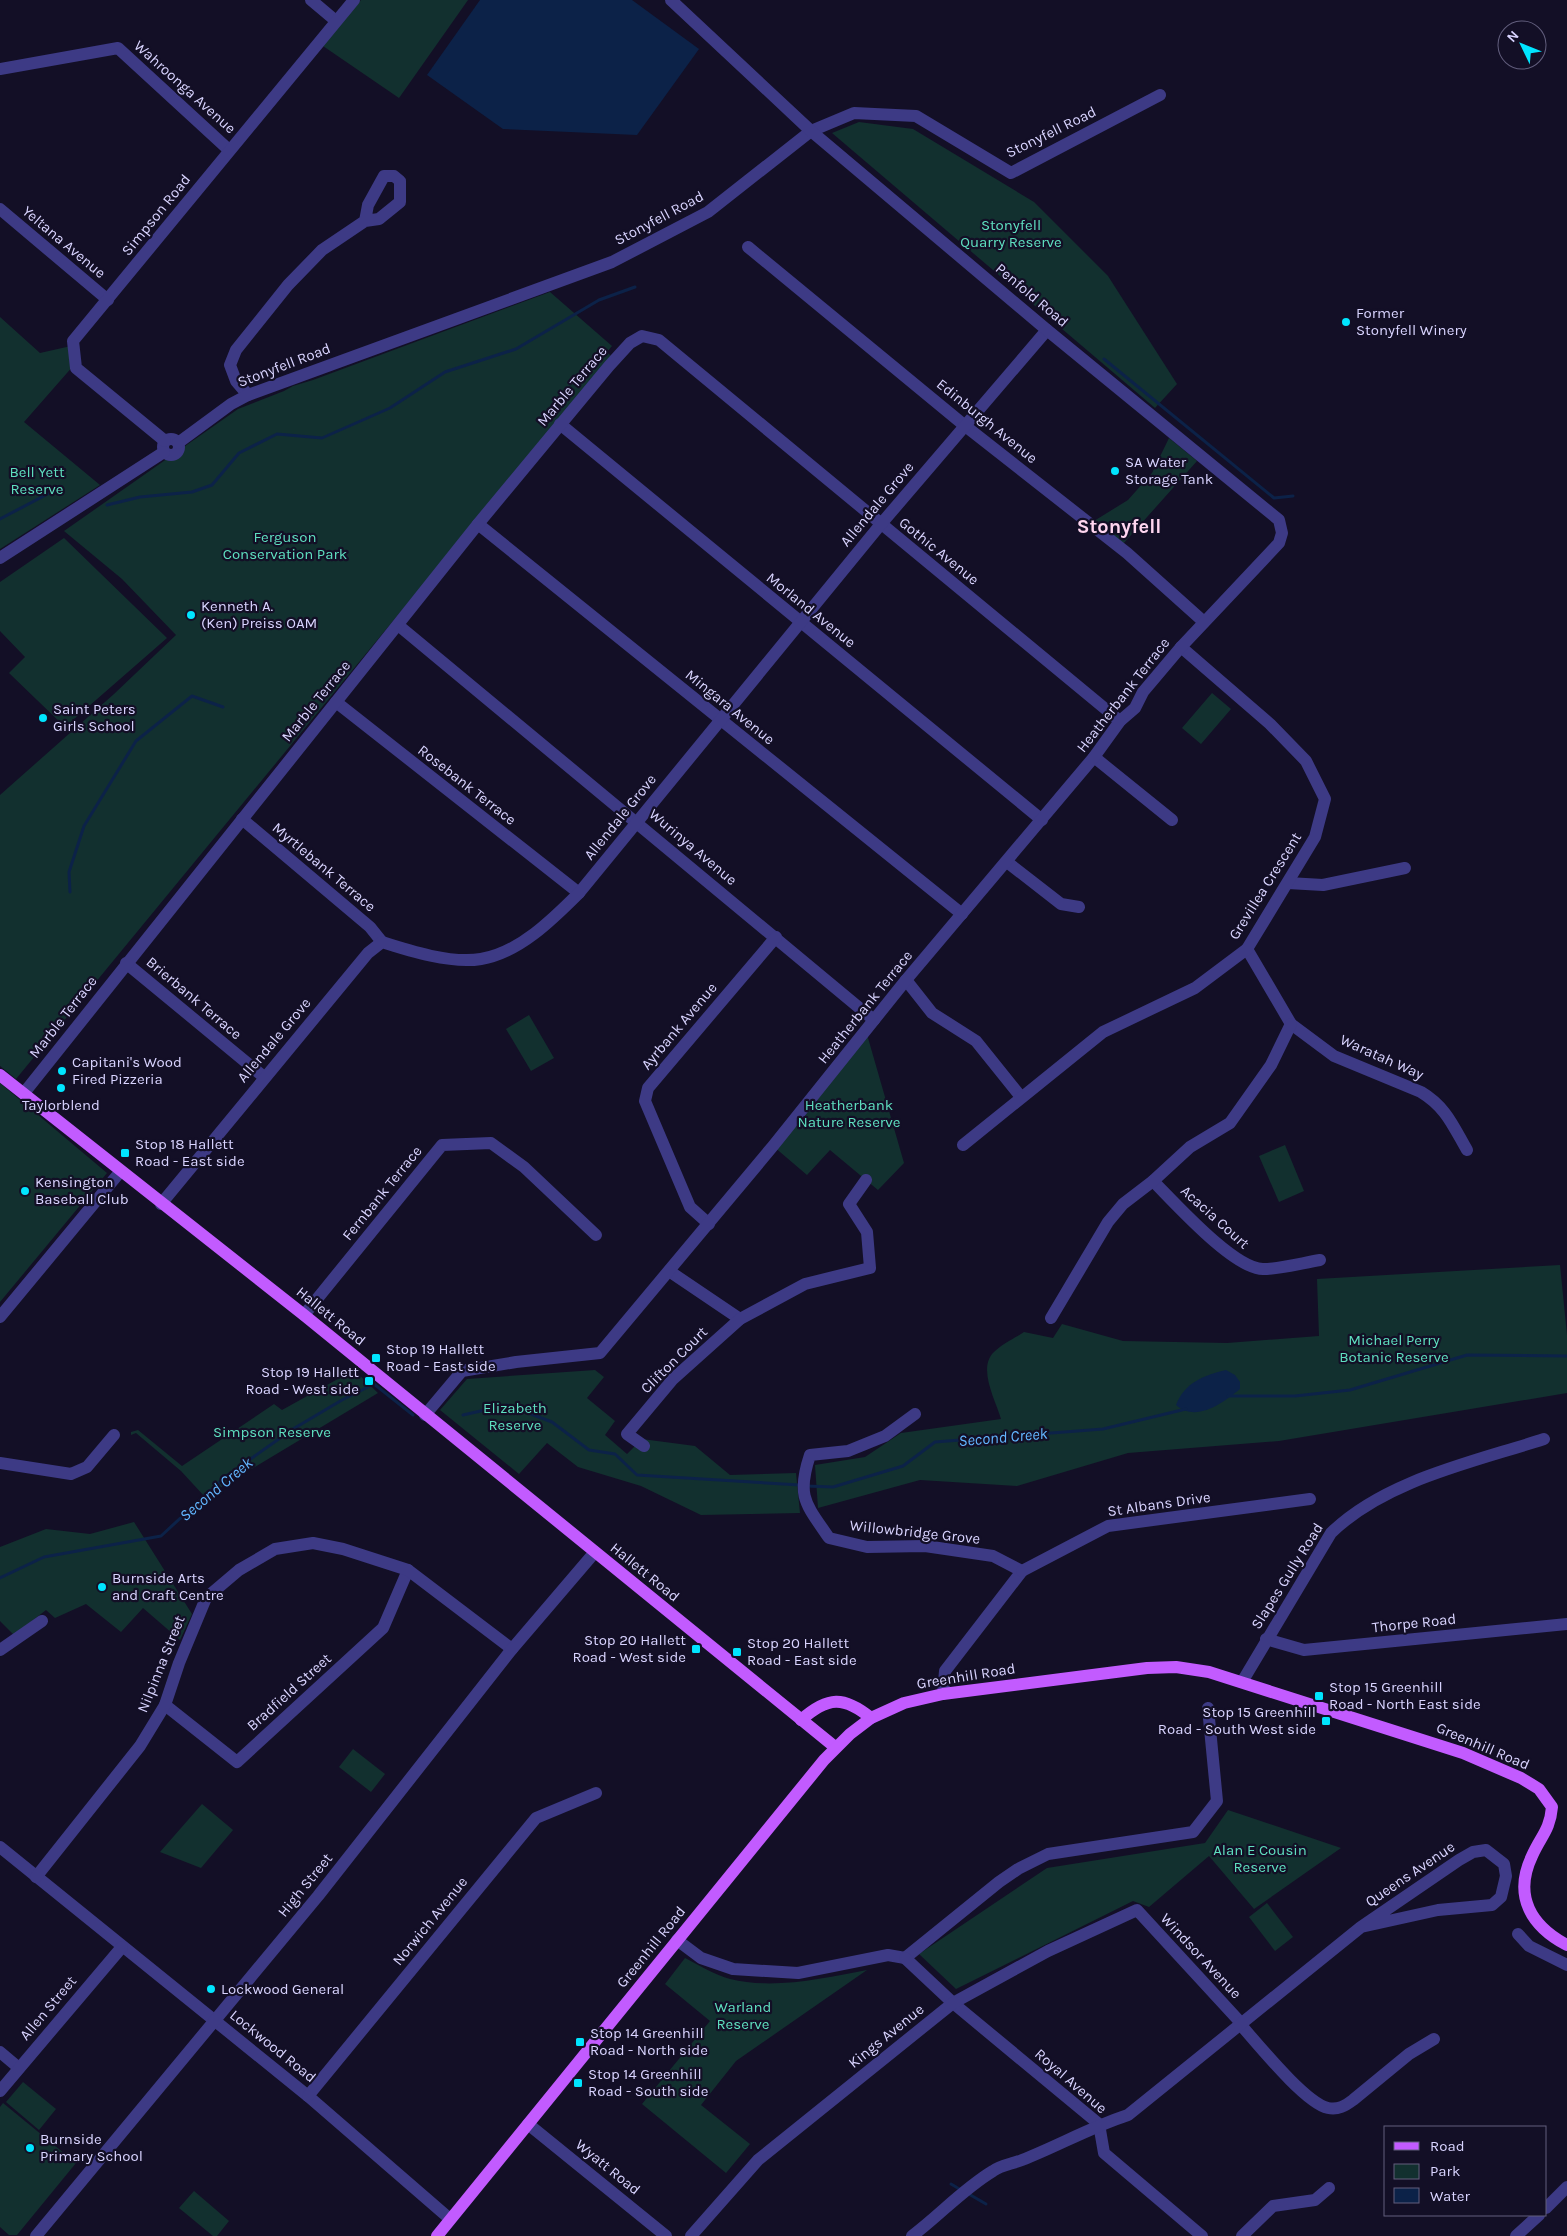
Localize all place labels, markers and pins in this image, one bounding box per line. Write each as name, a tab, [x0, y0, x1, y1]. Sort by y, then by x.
place label: Former Stonyfell Winery	[1356, 304, 1467, 339]
marker: Former Stonyfell Winery	[1340, 316, 1352, 328]
place label: SA Water Storage Tank	[1125, 453, 1213, 488]
marker: SA Water Storage Tank	[1109, 465, 1121, 477]
place label: Kenneth A. (Ken) Preiss OAM	[201, 597, 317, 632]
marker: Kenneth A. (Ken) Preiss OAM	[185, 609, 197, 621]
place label: Saint Peters Girls School	[53, 700, 136, 735]
marker: Saint Peters Girls School	[37, 712, 49, 724]
place label: Capitani's Wood Fired Pizzeria	[72, 1053, 182, 1088]
marker: Capitani's Wood Fired Pizzeria	[56, 1065, 68, 1077]
marker: Taylorblend	[55, 1082, 67, 1094]
place label: Taylorblend	[22, 1096, 100, 1114]
place label: Stop 18 Hallett Road - East side	[135, 1135, 245, 1170]
marker: Stop 18 Hallett Road - East side	[119, 1147, 131, 1159]
place label: Kensington Baseball Club	[35, 1173, 129, 1208]
marker: Kensington Baseball Club	[19, 1185, 31, 1197]
place label: Stop 19 Hallett Road - East side	[386, 1340, 496, 1375]
marker: Stop 19 Hallett Road - East side	[370, 1352, 382, 1364]
place label: Stop 19 Hallett Road - West side	[245, 1363, 359, 1398]
marker: Stop 19 Hallett Road - West side	[363, 1375, 375, 1387]
place label: Burnside Arts and Craft Centre	[112, 1569, 224, 1604]
marker: Burnside Arts and Craft Centre	[96, 1581, 108, 1593]
place label: Stop 20 Hallett Road - West side	[572, 1631, 686, 1666]
place label: Stop 20 Hallett Road - East side	[747, 1634, 857, 1669]
marker: Stop 20 Hallett Road - West side	[690, 1643, 702, 1655]
marker: Stop 20 Hallett Road - East side	[731, 1646, 743, 1658]
place label: Stop 15 Greenhill Road - North East side	[1329, 1678, 1481, 1713]
marker: Stop 15 Greenhill Road - North East side	[1313, 1690, 1325, 1702]
place label: Stop 15 Greenhill Road - South West side	[1158, 1703, 1316, 1738]
marker: Stop 15 Greenhill Road - South West side	[1320, 1715, 1332, 1727]
place label: Lockwood General	[221, 1980, 344, 1998]
marker: Lockwood General	[205, 1983, 217, 1995]
place label: Stop 14 Greenhill Road - North side	[590, 2024, 708, 2059]
marker: Stop 14 Greenhill Road - North side	[574, 2036, 586, 2048]
place label: Stop 14 Greenhill Road - South side	[588, 2065, 708, 2100]
marker: Stop 14 Greenhill Road - South side	[572, 2077, 584, 2089]
place label: Burnside Primary School	[40, 2130, 143, 2165]
marker: Burnside Primary School	[24, 2142, 36, 2154]

